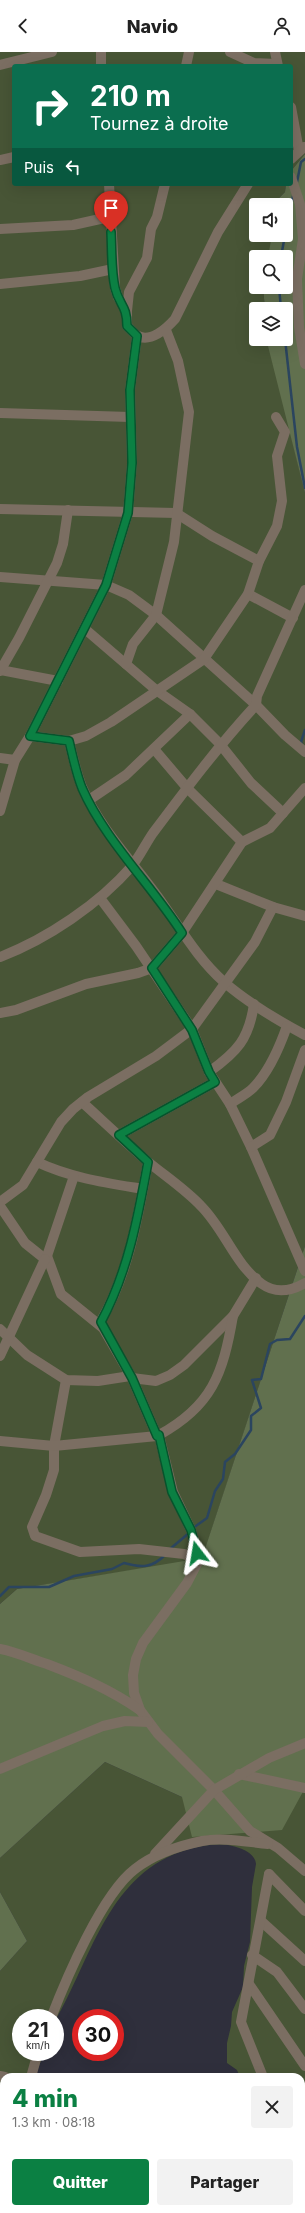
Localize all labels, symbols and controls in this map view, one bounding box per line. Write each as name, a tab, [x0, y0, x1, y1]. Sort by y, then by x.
icon: back	[12, 15, 34, 37]
icon: person	[271, 15, 293, 37]
text: Navio	[127, 16, 178, 37]
text: 210 m	[90, 79, 171, 113]
icon: right	[24, 80, 76, 132]
text: Tournez à droite	[90, 113, 229, 134]
icon: left	[62, 156, 84, 178]
text: Puis	[24, 158, 54, 177]
pin	[94, 191, 128, 232]
icon: arrive	[100, 197, 122, 219]
map controls	[249, 198, 293, 346]
button: sound	[249, 198, 293, 242]
button: search	[249, 250, 293, 294]
button: layers	[249, 302, 293, 346]
position arrow	[176, 1532, 218, 1574]
speed limit sign: 30	[72, 2009, 124, 2061]
text: 21	[27, 2018, 49, 2042]
text: km/h	[26, 2039, 50, 2051]
text: 4 min	[12, 2084, 78, 2113]
button: close	[251, 2086, 293, 2128]
text: 1.3 km · 08:18	[12, 2114, 95, 2130]
button: Quitter	[12, 2159, 149, 2205]
button: Partager	[157, 2159, 293, 2205]

